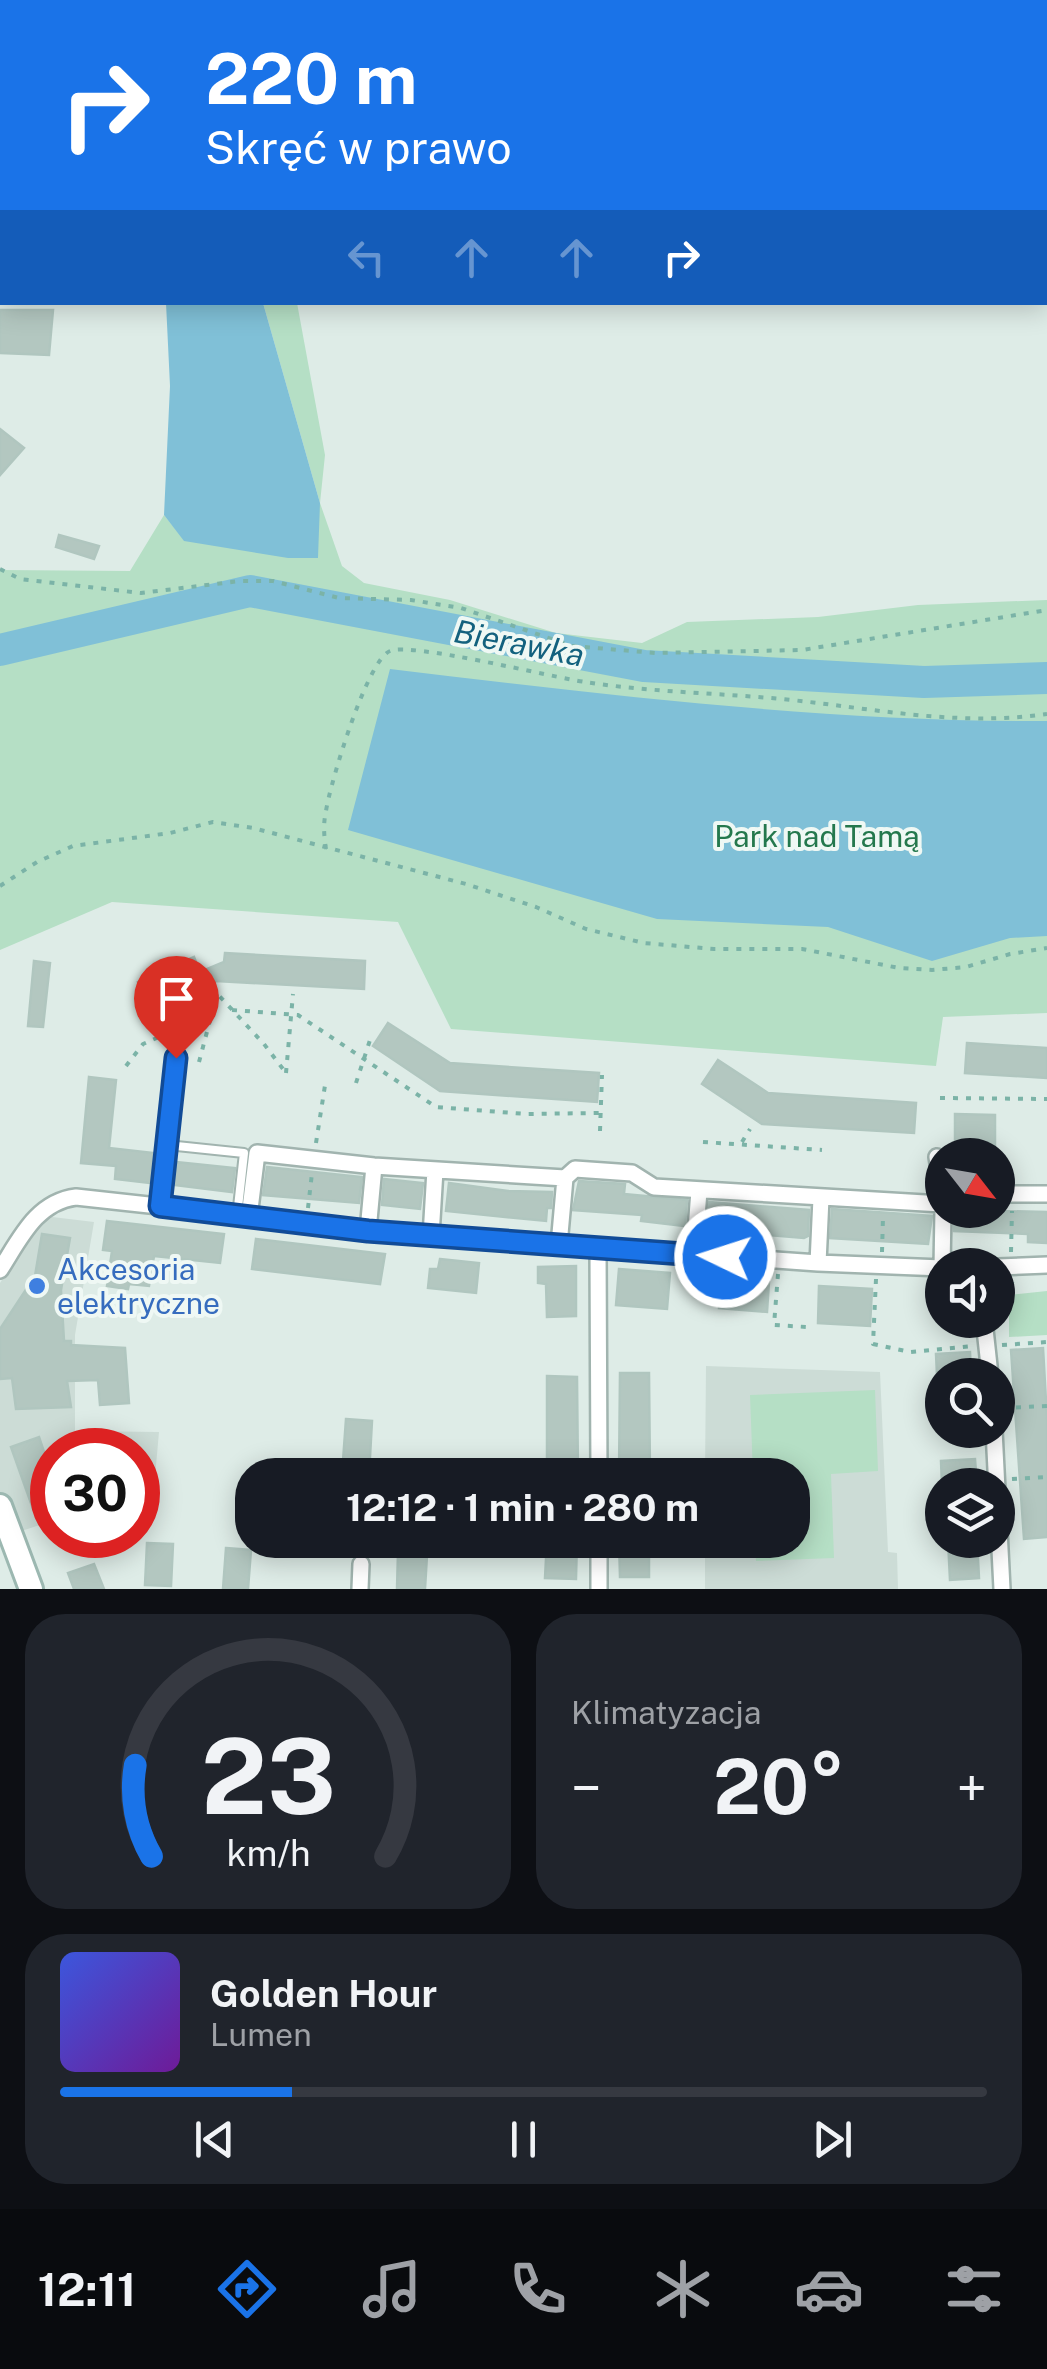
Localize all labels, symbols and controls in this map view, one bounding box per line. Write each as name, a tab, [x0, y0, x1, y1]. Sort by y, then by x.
text: 220 m	[205, 37, 418, 120]
icon: right	[40, 40, 170, 170]
text: Skręć w prawo	[205, 121, 512, 174]
icon: left	[339, 230, 394, 285]
icon: ahead	[444, 230, 499, 285]
icon: ahead	[549, 230, 604, 285]
icon: right	[654, 230, 709, 285]
water label: Bierawka	[451, 612, 587, 674]
park label: Park nad Tamą	[714, 818, 920, 854]
pin	[134, 956, 219, 1059]
icon: arrive	[149, 971, 204, 1026]
north arrow	[925, 1138, 1015, 1228]
map controls	[925, 1138, 1015, 1558]
position arrow	[673, 1205, 777, 1309]
button: sound	[925, 1248, 1015, 1338]
place label: Akcesoria elektryczne	[57, 1251, 220, 1321]
marker: Akcesoria elektryczne	[26, 1275, 48, 1297]
button: search	[925, 1358, 1015, 1448]
speed limit sign: 30	[30, 1428, 160, 1558]
button: layers	[925, 1468, 1015, 1558]
text: 12:12 · 1 min · 280 m	[346, 1485, 699, 1530]
text: Klimatyzacja	[571, 1694, 761, 1731]
text: 23	[200, 1715, 336, 1837]
text: 20°	[713, 1743, 845, 1831]
text: −	[571, 1756, 602, 1820]
text: +	[956, 1756, 987, 1820]
text: km/h	[226, 1832, 310, 1874]
text: Golden Hour	[210, 1971, 437, 2016]
text: Lumen	[210, 2016, 312, 2053]
icon: previous	[187, 2112, 242, 2167]
icon: pause	[496, 2112, 551, 2167]
icon: next	[805, 2112, 860, 2167]
icon: directions	[212, 2254, 282, 2324]
icon: music	[357, 2254, 427, 2324]
icon: phone	[503, 2254, 573, 2324]
icon: climate	[648, 2254, 718, 2324]
icon: car	[794, 2254, 864, 2324]
icon: filters	[939, 2254, 1009, 2324]
text: 12:11	[38, 2263, 136, 2316]

